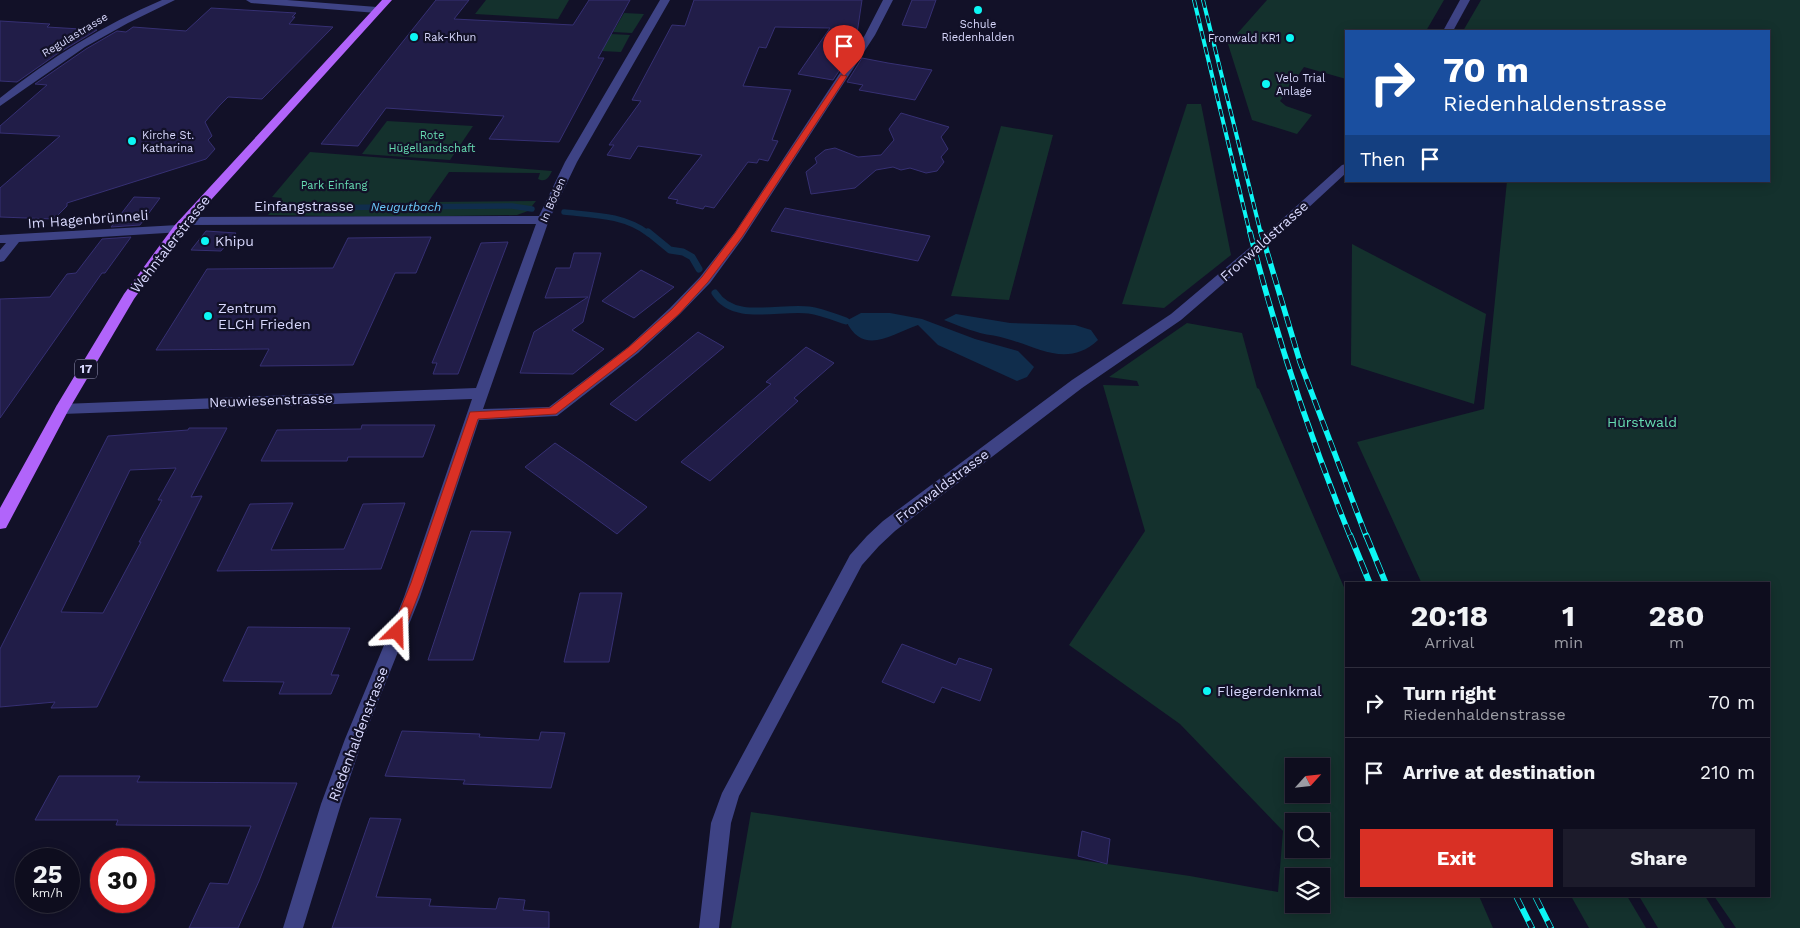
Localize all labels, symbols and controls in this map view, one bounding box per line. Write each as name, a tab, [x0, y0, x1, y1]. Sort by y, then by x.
marker: Schule Riedenhalden	[972, 4, 984, 16]
street label: Regulastrasse	[40, 10, 110, 60]
place label: Schule Riedenhalden	[941, 18, 1015, 44]
pin	[823, 25, 865, 76]
marker: Rak-Khun	[408, 31, 420, 43]
place label: Rak-Khun	[424, 31, 476, 44]
icon: arrive	[830, 32, 858, 60]
place label: Fronwald KR1	[1208, 32, 1280, 45]
marker: Fronwald KR1	[1284, 32, 1296, 44]
text: 70 m	[1443, 49, 1529, 91]
icon: right	[1360, 50, 1425, 115]
place label: Velo Trial Anlage	[1276, 72, 1326, 98]
marker: Velo Trial Anlage	[1260, 78, 1272, 90]
text: Riedenhaldenstrasse	[1443, 91, 1667, 116]
place label: Kirche St. Katharina	[142, 129, 194, 155]
park label: Rote Hügellandschaft	[389, 129, 476, 155]
marker: Kirche St. Katharina	[126, 135, 138, 147]
icon: arrive	[1416, 145, 1444, 173]
text: Then	[1360, 148, 1406, 171]
street label: In Böden	[537, 176, 569, 224]
park label: Park Einfang	[301, 179, 368, 192]
street label: Wehntalerstrasse	[127, 192, 213, 296]
street label: Fronwaldstrasse	[1217, 197, 1311, 285]
street label: Einfangstrasse	[254, 198, 354, 214]
water label: Neugutbach	[371, 200, 441, 214]
street label: Im Hagenbrünneli	[27, 207, 149, 231]
place label: Khipu	[215, 233, 254, 249]
marker: Khipu	[199, 235, 211, 247]
place label: Zentrum ELCH Frieden	[218, 300, 311, 332]
marker: Zentrum ELCH Frieden	[202, 310, 214, 322]
road number: 17	[75, 359, 97, 378]
street label: Neuwiesenstrasse	[209, 390, 333, 410]
park label: Hürstwald	[1607, 414, 1677, 430]
street label: Fronwaldstrasse	[892, 446, 992, 526]
text: 20:18	[1410, 598, 1488, 633]
text: 1	[1562, 598, 1575, 633]
text: 280	[1649, 598, 1705, 633]
position arrow	[370, 605, 422, 657]
text: Arrival	[1424, 633, 1474, 652]
text: min	[1554, 633, 1583, 652]
text: m	[1669, 633, 1684, 652]
street label: Riedenhaldenstrasse	[325, 665, 391, 803]
text: Turn right	[1403, 682, 1496, 705]
place label: Fliegerdenkmal	[1217, 683, 1322, 699]
marker: Fliegerdenkmal	[1201, 685, 1213, 697]
icon: right	[1360, 689, 1388, 717]
text: 70 m	[1708, 691, 1755, 714]
text: Riedenhaldenstrasse	[1403, 705, 1566, 724]
north arrow	[1285, 758, 1330, 802]
map controls	[1285, 758, 1330, 913]
icon: arrive	[1360, 759, 1388, 787]
text: Arrive at destination	[1403, 761, 1595, 784]
text: 210 m	[1700, 761, 1755, 784]
button: search	[1285, 813, 1330, 858]
button: Exit	[1360, 829, 1553, 887]
button: Share	[1563, 829, 1755, 887]
speed limit sign: 30	[90, 848, 155, 913]
text: 25	[33, 860, 62, 889]
button: layers	[1285, 868, 1330, 913]
text: km/h	[32, 886, 63, 900]

